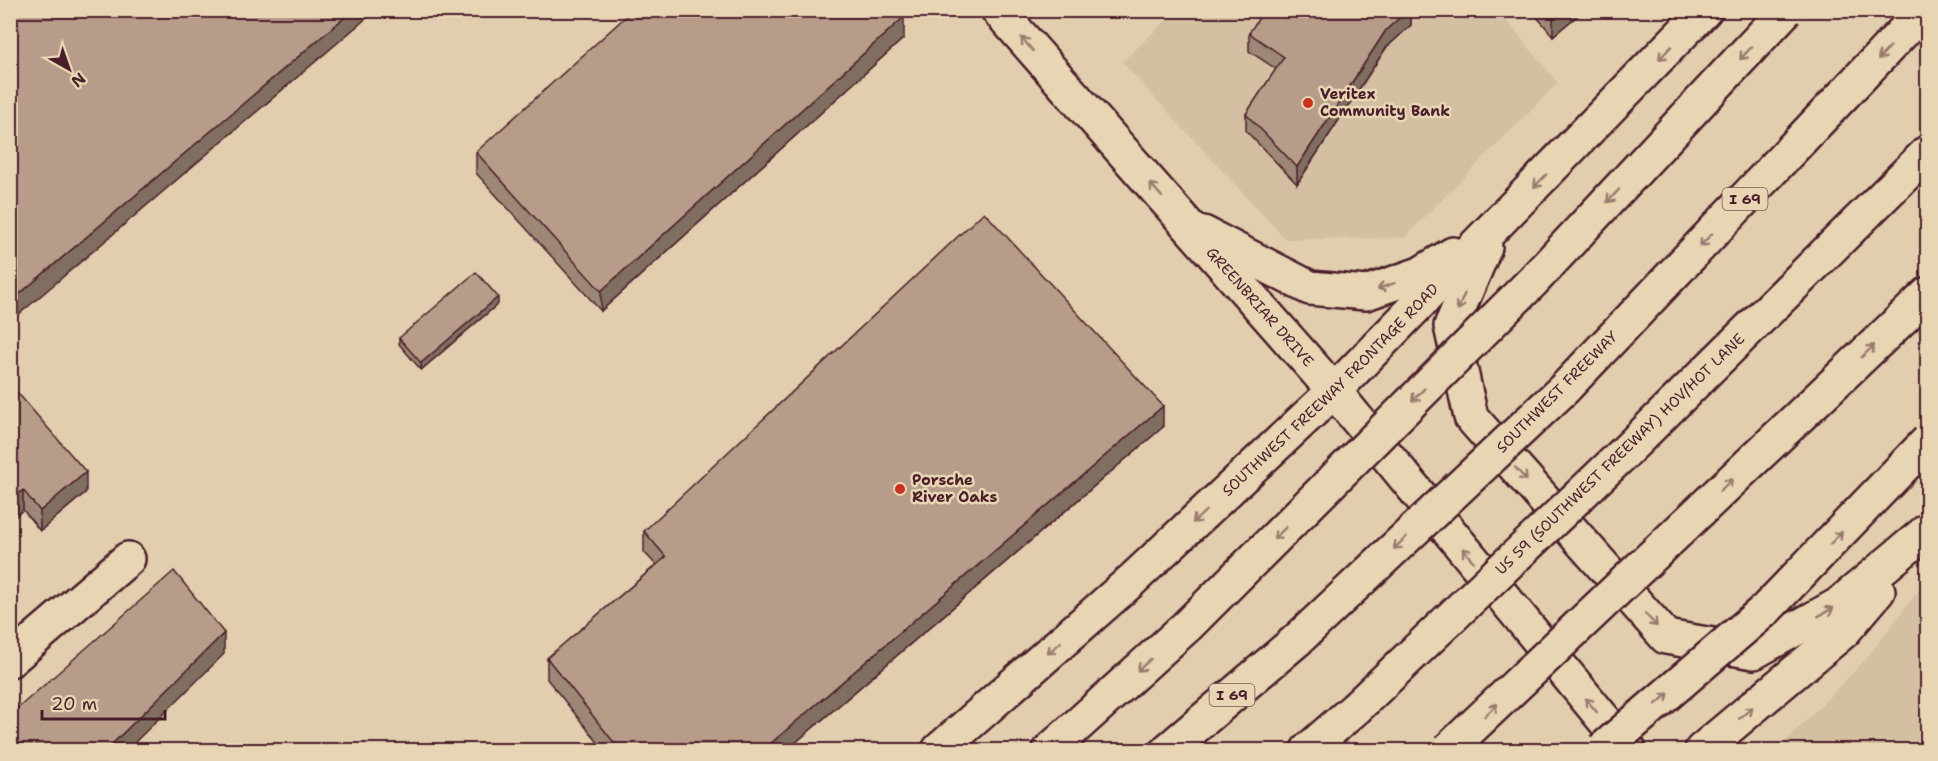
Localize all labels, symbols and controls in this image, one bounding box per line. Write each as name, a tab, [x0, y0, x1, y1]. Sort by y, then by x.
one-way arrow	[1020, 37, 1034, 52]
north arrow	[39, 39, 99, 99]
one-way arrow	[1657, 45, 1672, 60]
one-way arrow	[1739, 45, 1753, 60]
one-way arrow	[1877, 45, 1891, 60]
text: N	[67, 68, 90, 92]
place label: Veritex Community Bank	[1320, 84, 1450, 121]
marker: Veritex Community Bank	[1301, 96, 1315, 110]
one-way arrow	[1533, 173, 1548, 188]
one-way arrow	[1149, 183, 1163, 198]
one-way arrow	[1606, 188, 1620, 203]
road number: I 69	[1722, 188, 1768, 210]
one-way arrow	[1699, 232, 1713, 247]
street label: GREENBRIAR DRIVE	[1202, 243, 1318, 371]
street label: SOUTHWEST FREEWAY FRONTAGE ROAD	[1218, 279, 1443, 501]
one-way arrow	[1377, 281, 1396, 292]
one-way arrow	[1455, 293, 1467, 311]
street label: SOUTHWEST FREEWAY	[1492, 327, 1622, 457]
street label: US 59 (SOUTHWEST FREEWAY) HOV/HOT LANE	[1491, 329, 1749, 579]
one-way arrow	[1860, 344, 1875, 358]
one-way arrow	[1411, 388, 1426, 403]
one-way arrow	[1514, 466, 1528, 481]
place label: Porsche River Oaks	[912, 470, 997, 507]
one-way arrow	[1719, 478, 1734, 493]
marker: Porsche River Oaks	[893, 482, 907, 496]
one-way arrow	[1192, 510, 1207, 524]
one-way arrow	[1273, 526, 1288, 541]
one-way arrow	[1828, 530, 1843, 545]
one-way arrow	[1393, 536, 1408, 550]
one-way arrow	[1461, 547, 1474, 563]
one-way arrow	[1817, 605, 1834, 617]
one-way arrow	[1644, 612, 1658, 627]
one-way arrow	[1047, 641, 1062, 655]
one-way arrow	[1136, 658, 1151, 672]
scale bar	[42, 683, 165, 721]
road number: I 69	[1210, 684, 1254, 706]
text: 20 m	[51, 692, 97, 716]
one-way arrow	[1654, 692, 1670, 705]
one-way arrow	[1585, 697, 1598, 713]
one-way arrow	[1483, 703, 1498, 717]
one-way arrow	[1738, 706, 1753, 720]

